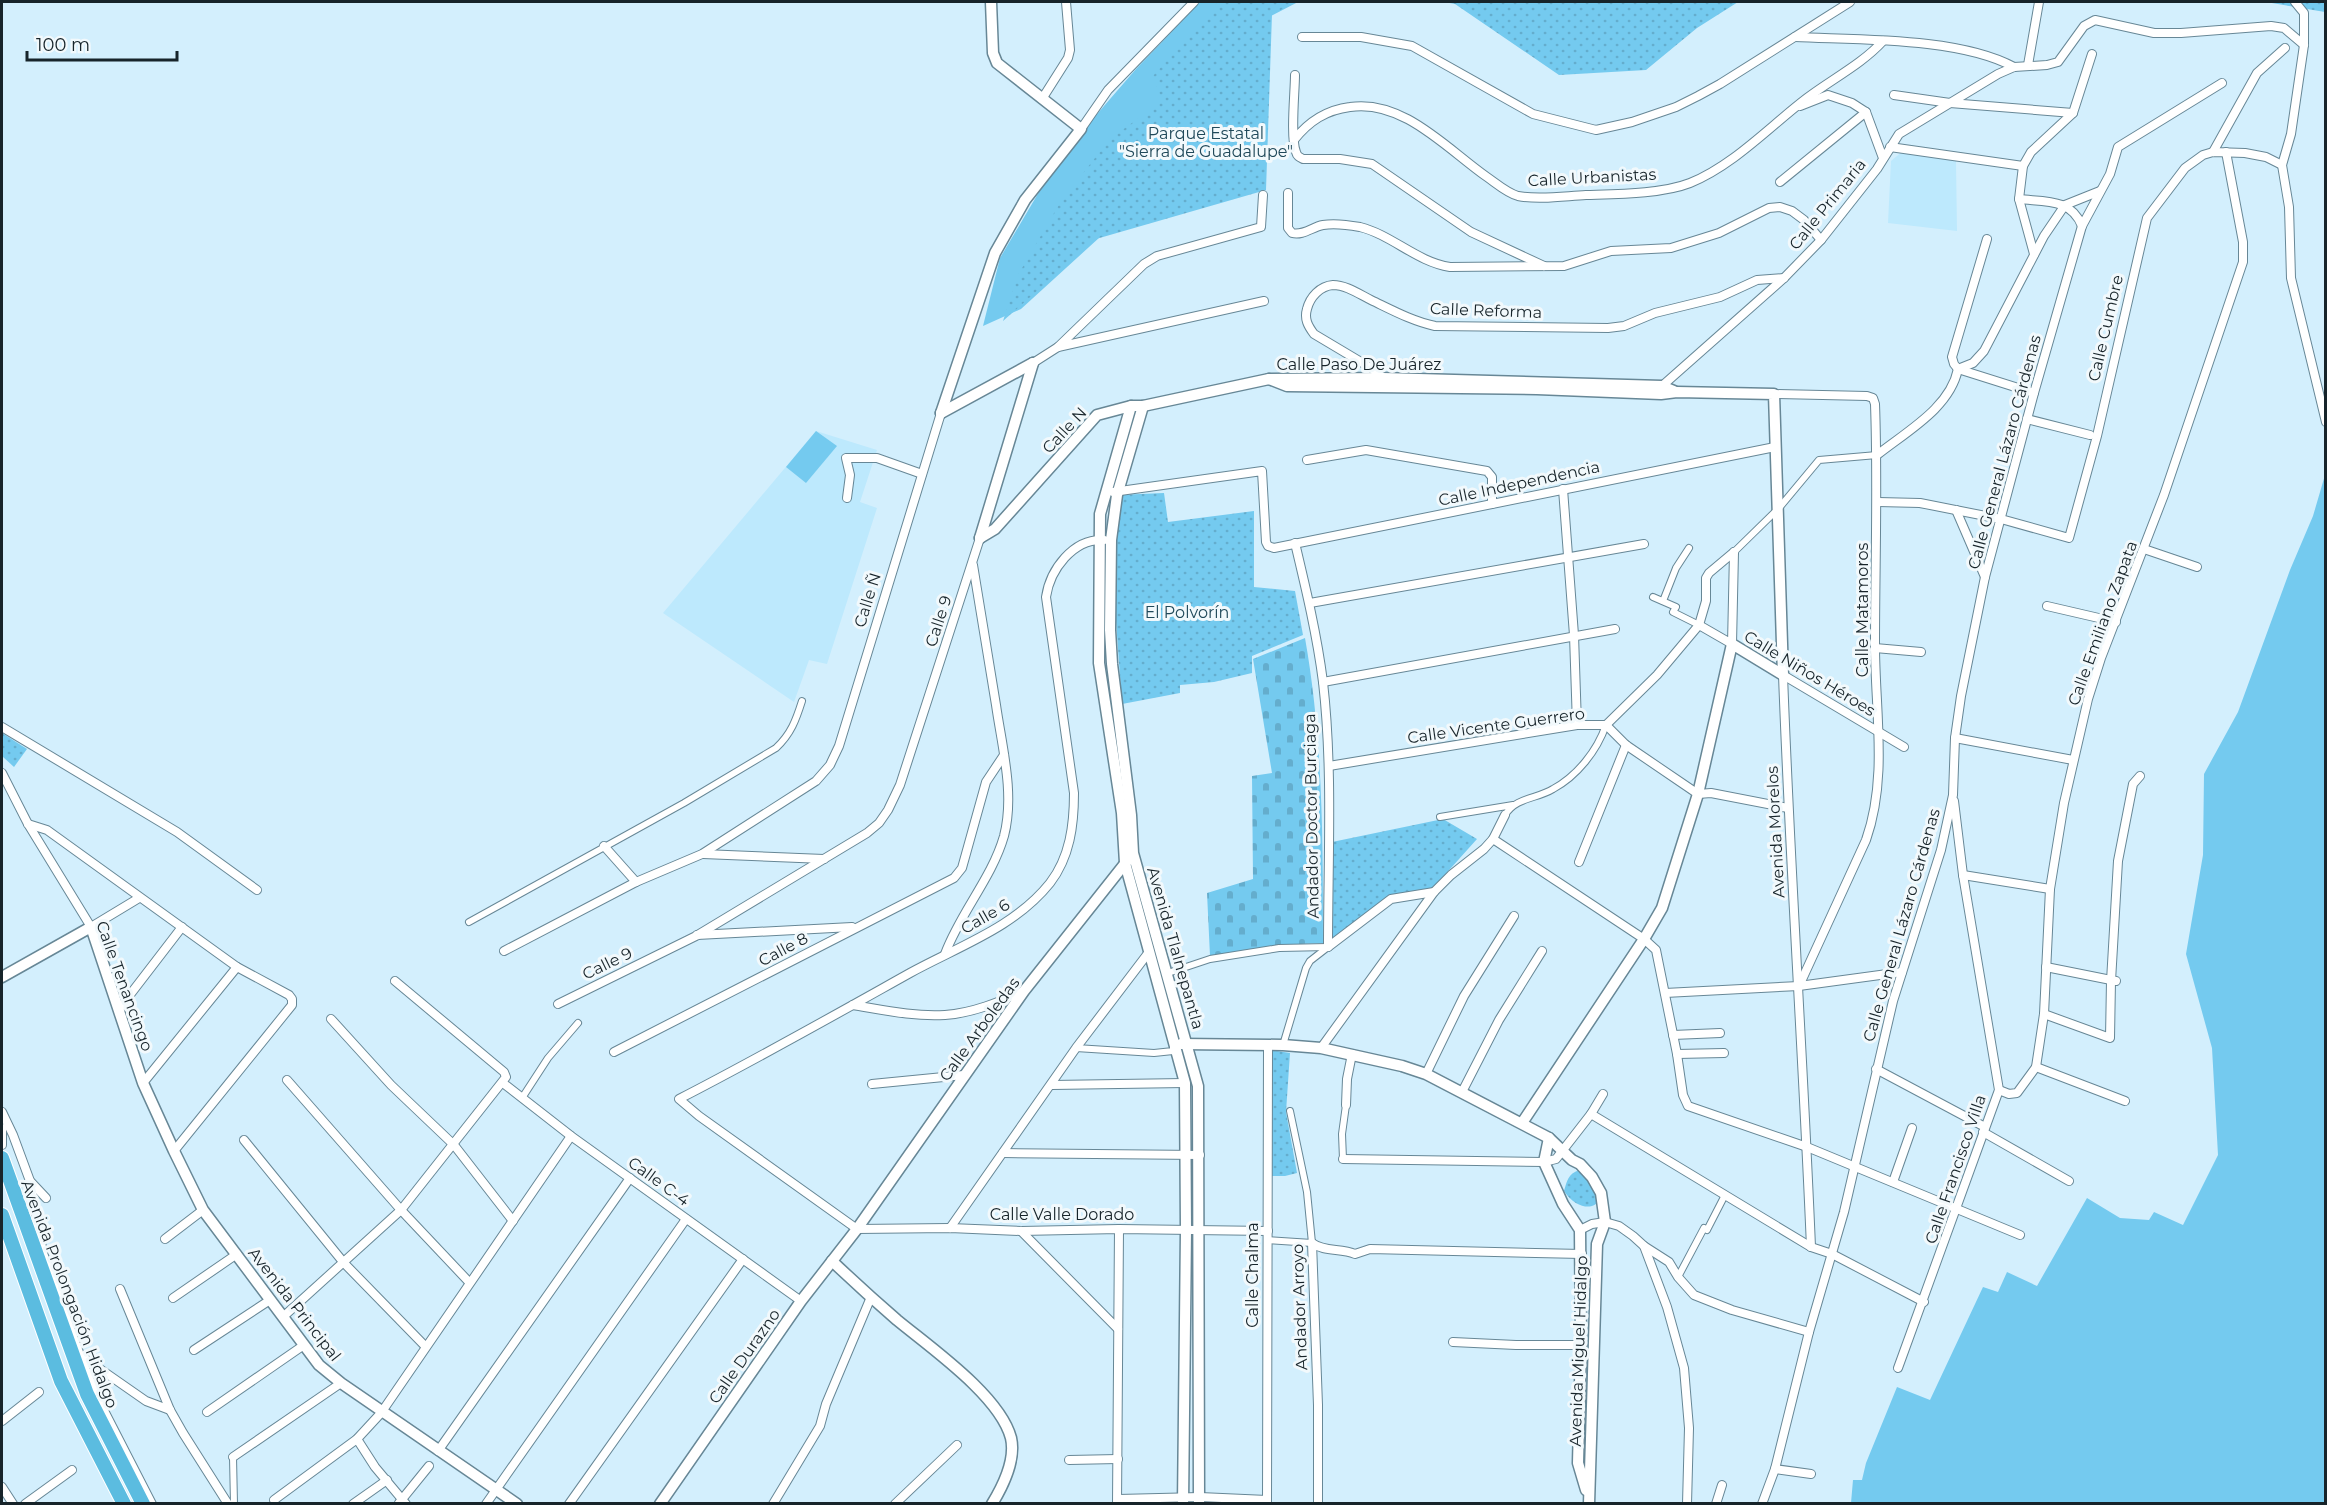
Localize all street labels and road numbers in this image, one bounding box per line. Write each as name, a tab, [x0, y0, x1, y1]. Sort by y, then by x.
street label: Calle Primaria	[1785, 155, 1870, 254]
street label: Calle Urbanistas	[1527, 165, 1657, 190]
street label: Calle Cumbre	[2084, 273, 2127, 383]
street label: Calle Reforma	[1429, 299, 1542, 322]
street label: Calle General Lázaro Cárdenas	[1964, 333, 2045, 571]
street label: Calle Paso De Juárez	[1276, 355, 1442, 374]
street label: Calle N	[1038, 403, 1090, 457]
street label: Calle Independencia	[1437, 457, 1602, 510]
street label: Calle Emiliano Zapata	[2064, 538, 2141, 708]
street label: Calle Matamoros	[1853, 543, 1872, 677]
street label: Calle Ñ	[850, 571, 885, 630]
street label: Calle 9	[921, 593, 956, 649]
street label: Calle Niños Héroes	[1741, 627, 1879, 720]
street label: Calle Vicente Guerrero	[1406, 704, 1586, 747]
street label: Andador Doctor Burciaga	[1300, 713, 1323, 919]
street label: Avenida Morelos	[1763, 765, 1788, 898]
street label: Calle General Lázaro Cárdenas	[1859, 806, 1944, 1044]
street label: Avenida Tlalnepantla	[1143, 865, 1208, 1031]
street label: Calle 6	[958, 895, 1013, 938]
street label: Calle Tenancingo	[92, 918, 157, 1054]
street label: Calle 8	[755, 929, 811, 970]
street label: Calle 9	[579, 943, 635, 984]
street label: Calle Arboledas	[935, 973, 1024, 1085]
street label: Calle Francisco Villa	[1921, 1092, 1990, 1246]
street label: Calle C-4	[624, 1153, 693, 1210]
street label: Avenida Prolongación Hidalgo	[17, 1177, 122, 1411]
street label: Calle Valle Dorado	[990, 1205, 1134, 1224]
street label: Calle Chalma	[1243, 1222, 1262, 1328]
street label: Avenida Principal	[244, 1244, 345, 1365]
street label: Andador Arroyo	[1288, 1244, 1311, 1370]
street label: Avenida Miguel Hidalgo	[1566, 1255, 1591, 1447]
street label: Calle Durazno	[705, 1305, 784, 1407]

